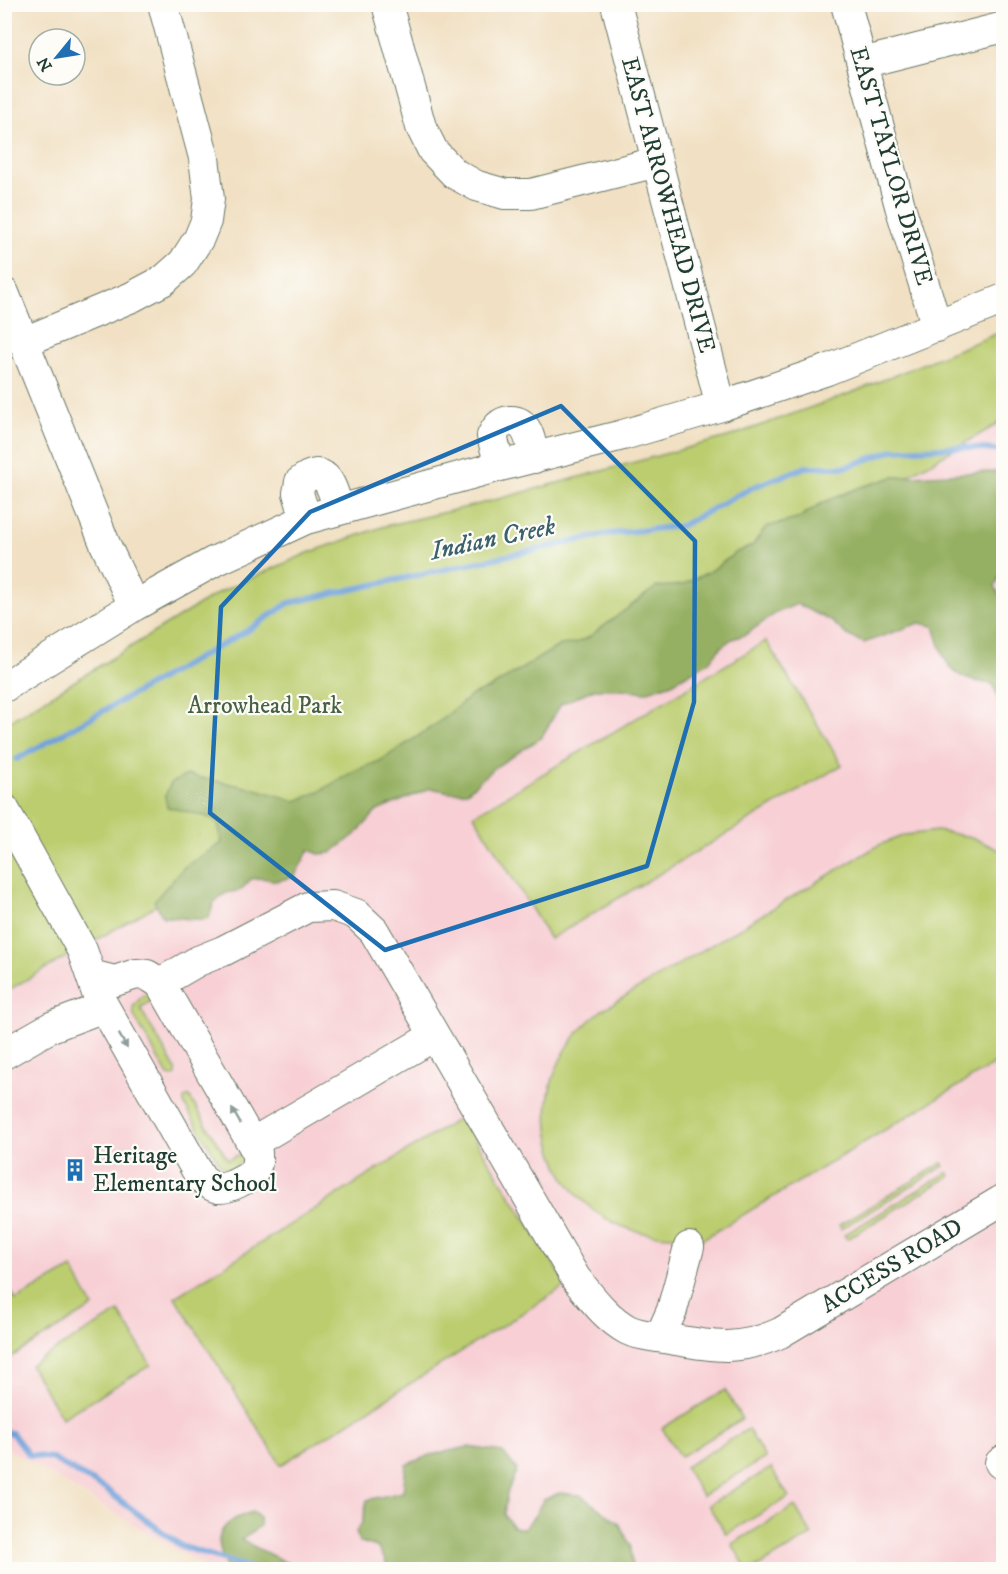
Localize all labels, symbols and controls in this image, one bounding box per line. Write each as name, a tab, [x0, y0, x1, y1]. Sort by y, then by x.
north arrow	[27, 27, 87, 87]
street label: EAST TAYLOR DRIVE	[843, 43, 939, 289]
text: N	[33, 53, 57, 75]
street label: EAST ARROWHEAD DRIVE	[614, 54, 722, 356]
water label: Indian Creek	[426, 510, 559, 569]
park label: Arrowhead Park	[188, 691, 342, 721]
one-way arrow	[118, 1033, 129, 1049]
one-way arrow	[231, 1107, 241, 1124]
place label: Heritage Elementary School	[93, 1141, 277, 1199]
building icon: Heritage Elementary School	[62, 1157, 88, 1183]
street label: ACCESS ROAD	[816, 1212, 968, 1320]

